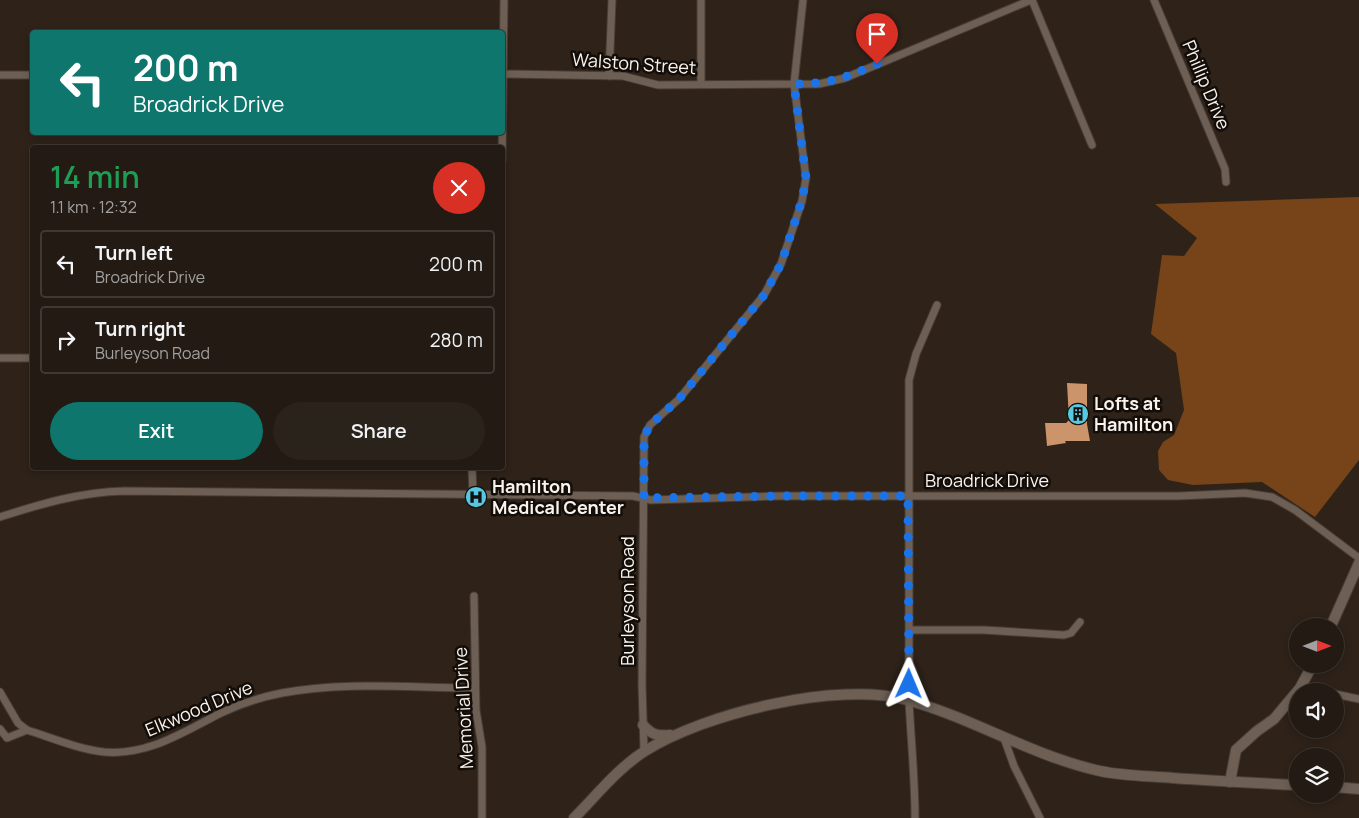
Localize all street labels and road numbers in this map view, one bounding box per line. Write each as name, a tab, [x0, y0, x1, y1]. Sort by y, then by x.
street label: Phillip Drive	[1177, 36, 1236, 133]
street label: Walston Street	[571, 47, 697, 79]
street label: Broadrick Drive	[925, 468, 1049, 492]
street label: Burleyson Road	[615, 536, 639, 666]
street label: Memorial Drive	[448, 647, 478, 770]
street label: Elkwood Drive	[141, 675, 256, 741]

